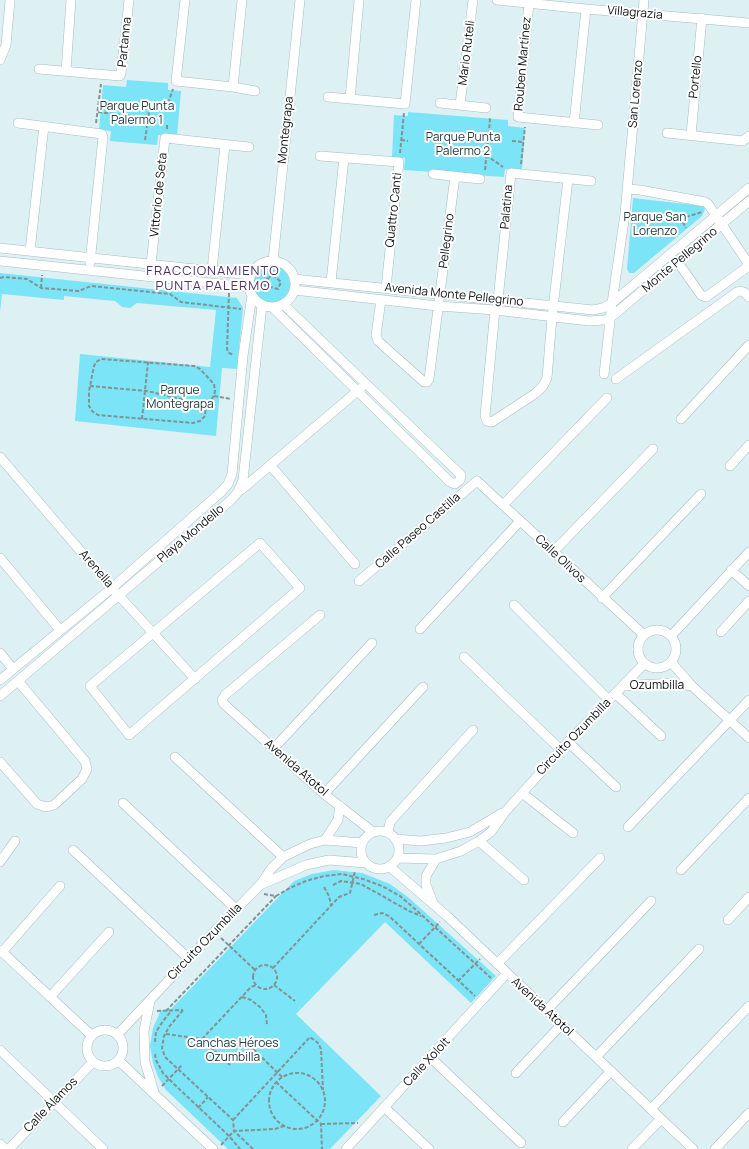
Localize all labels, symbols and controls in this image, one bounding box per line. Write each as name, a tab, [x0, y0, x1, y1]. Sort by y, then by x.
street label: Villagrazia	[607, 3, 663, 23]
street label: Partanna	[115, 16, 135, 68]
street label: Rouben Martínez	[512, 16, 534, 112]
street label: Mario Ruteli	[456, 20, 478, 86]
street label: Portello	[687, 55, 705, 99]
street label: San Lorenzo	[626, 60, 646, 128]
street label: Montegrapa	[275, 96, 297, 164]
park label: Parque Punta Palermo 1	[100, 100, 174, 128]
park label: Parque Punta Palermo 2	[426, 131, 500, 159]
street label: Vittorio de Seta	[147, 152, 171, 238]
street label: Quattro Canti	[383, 172, 405, 248]
street label: Palatina	[498, 184, 516, 230]
park label: Parque San Lorenzo	[624, 211, 686, 239]
street label: Pellegrino	[436, 213, 458, 269]
street label: Monte Pellegrino	[640, 224, 720, 296]
district label: FRACCIONAMIENTO PUNTA PALERMO	[146, 263, 280, 294]
street label: Avenida Monte Pellegrino	[384, 281, 524, 309]
park label: Parque Montegrapa	[146, 384, 214, 412]
street label: Calle Paseo Castilla	[372, 490, 464, 572]
street label: Playa Mondello	[155, 502, 227, 566]
street label: Calle Olivos	[532, 532, 588, 586]
street label: Arenella	[76, 547, 116, 591]
street label: Ozumbilla	[630, 679, 684, 693]
street label: Circuito Ozumbilla	[534, 696, 614, 778]
street label: Avenida Atotol	[261, 737, 331, 799]
street label: Circuito Ozumbilla	[165, 901, 245, 983]
street label: Avenida Atotol	[508, 975, 576, 1039]
street label: Calle Xololt	[401, 1034, 453, 1090]
park label: Canchas Héroes Ozumbilla	[187, 1037, 279, 1065]
street label: Calle Álamos	[21, 1075, 81, 1135]

